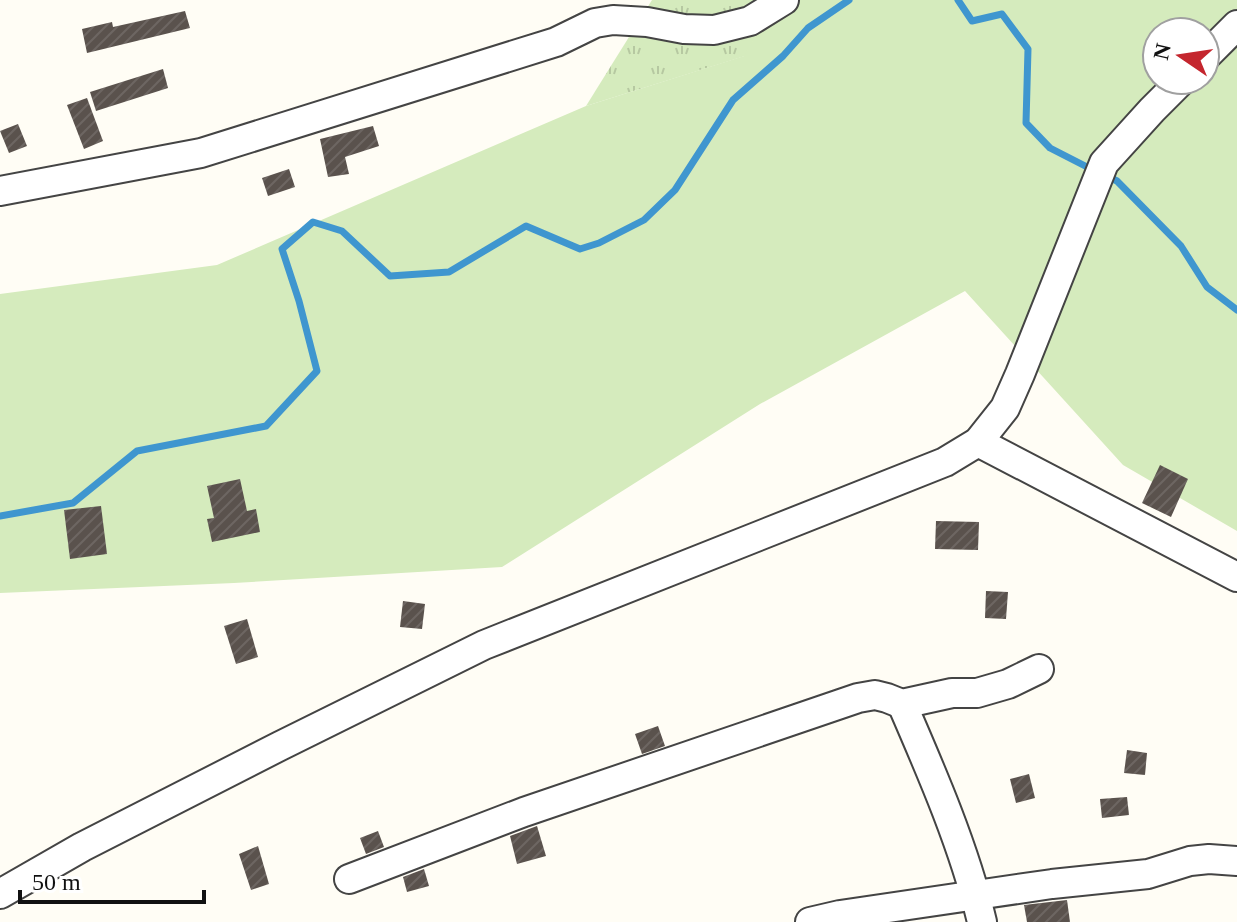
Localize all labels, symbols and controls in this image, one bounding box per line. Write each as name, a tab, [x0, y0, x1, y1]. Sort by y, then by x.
north arrow	[1141, 16, 1221, 96]
text: N	[1148, 41, 1176, 62]
scale bar	[20, 854, 204, 904]
text: 50 m	[32, 869, 81, 895]

